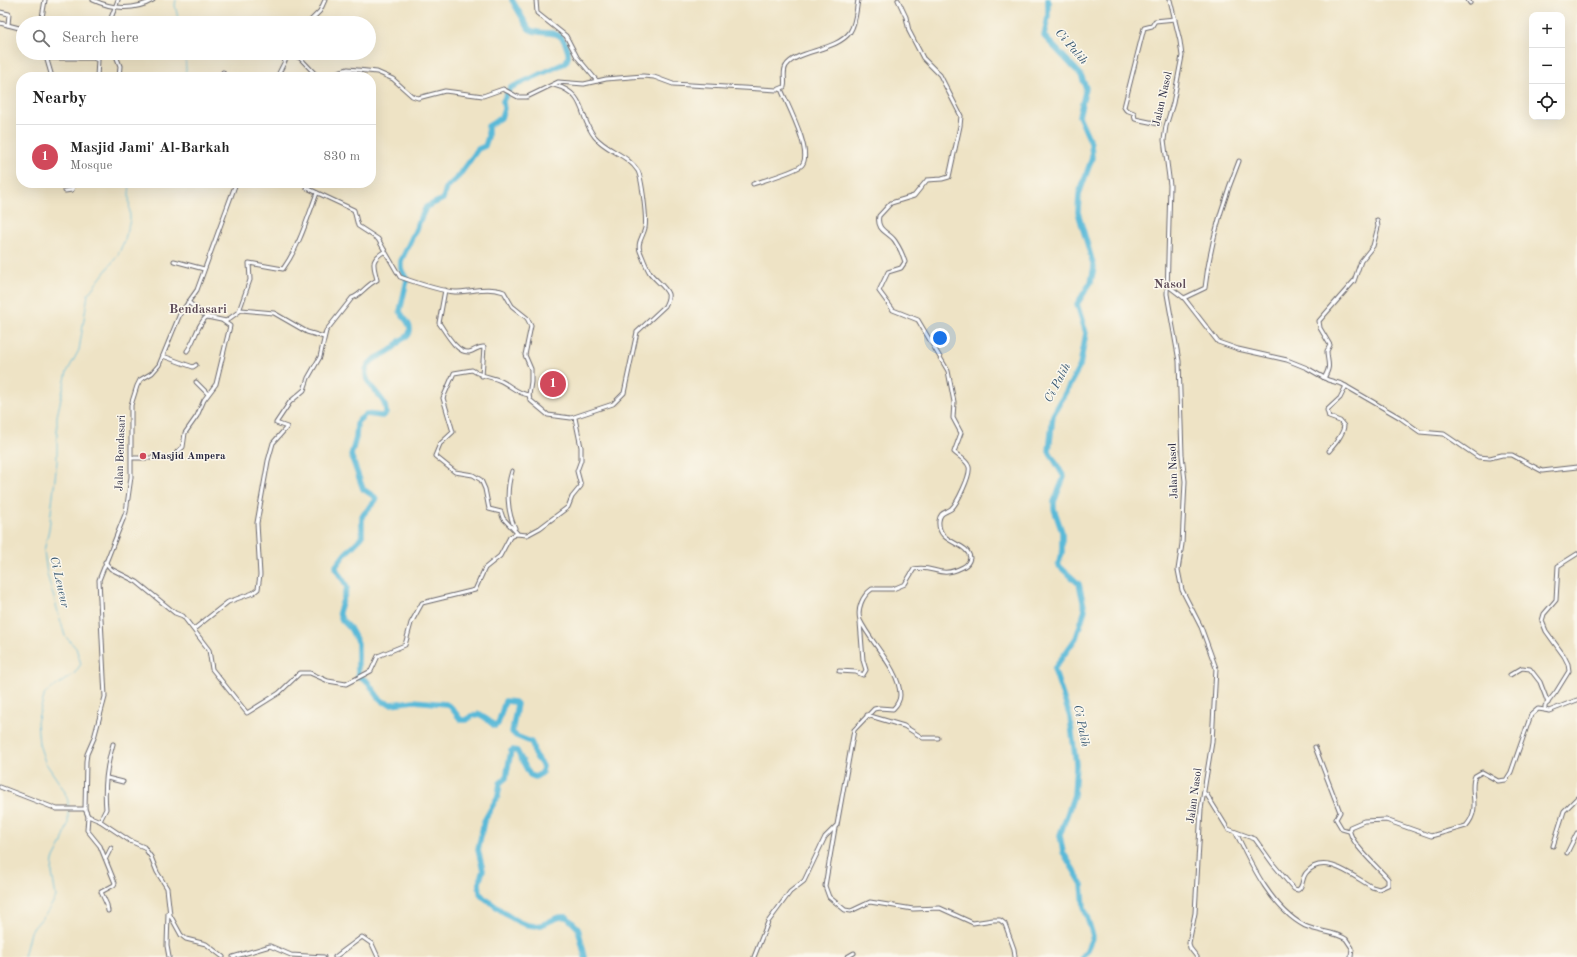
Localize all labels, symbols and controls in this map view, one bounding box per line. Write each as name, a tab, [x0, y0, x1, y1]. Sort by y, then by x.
map controls	[1529, 12, 1565, 120]
button: +	[1529, 12, 1565, 48]
search box	[16, 16, 376, 60]
icon: search	[30, 27, 52, 49]
water label: Ci Palih	[1052, 27, 1090, 67]
text: Search here	[62, 31, 139, 46]
button: −	[1529, 48, 1565, 84]
street label: Jalan Nasol	[1151, 71, 1175, 127]
button: locate	[1529, 84, 1565, 120]
text: Nearby	[32, 90, 87, 107]
text: Masjid Jami' Al-Barkah	[70, 141, 230, 156]
text: 1	[41, 150, 49, 163]
text: 830 m	[323, 150, 360, 163]
text: Mosque	[70, 159, 112, 172]
district label: Nasol	[1154, 278, 1186, 291]
district label: Bendasari	[169, 303, 227, 316]
your location	[930, 328, 950, 348]
water label: Ci Palih	[1043, 361, 1073, 405]
pin: 1	[540, 369, 566, 399]
street label: Jalan Bendasari	[114, 415, 128, 491]
street label: Jalan Nasol	[1168, 443, 1180, 499]
marker: Masjid Ampera	[138, 451, 148, 461]
place label: Masjid Ampera	[151, 451, 226, 462]
water label: Ci Leueur	[47, 555, 71, 610]
water label: Ci Palih	[1071, 704, 1091, 748]
street label: Jalan Nasol	[1186, 768, 1204, 824]

